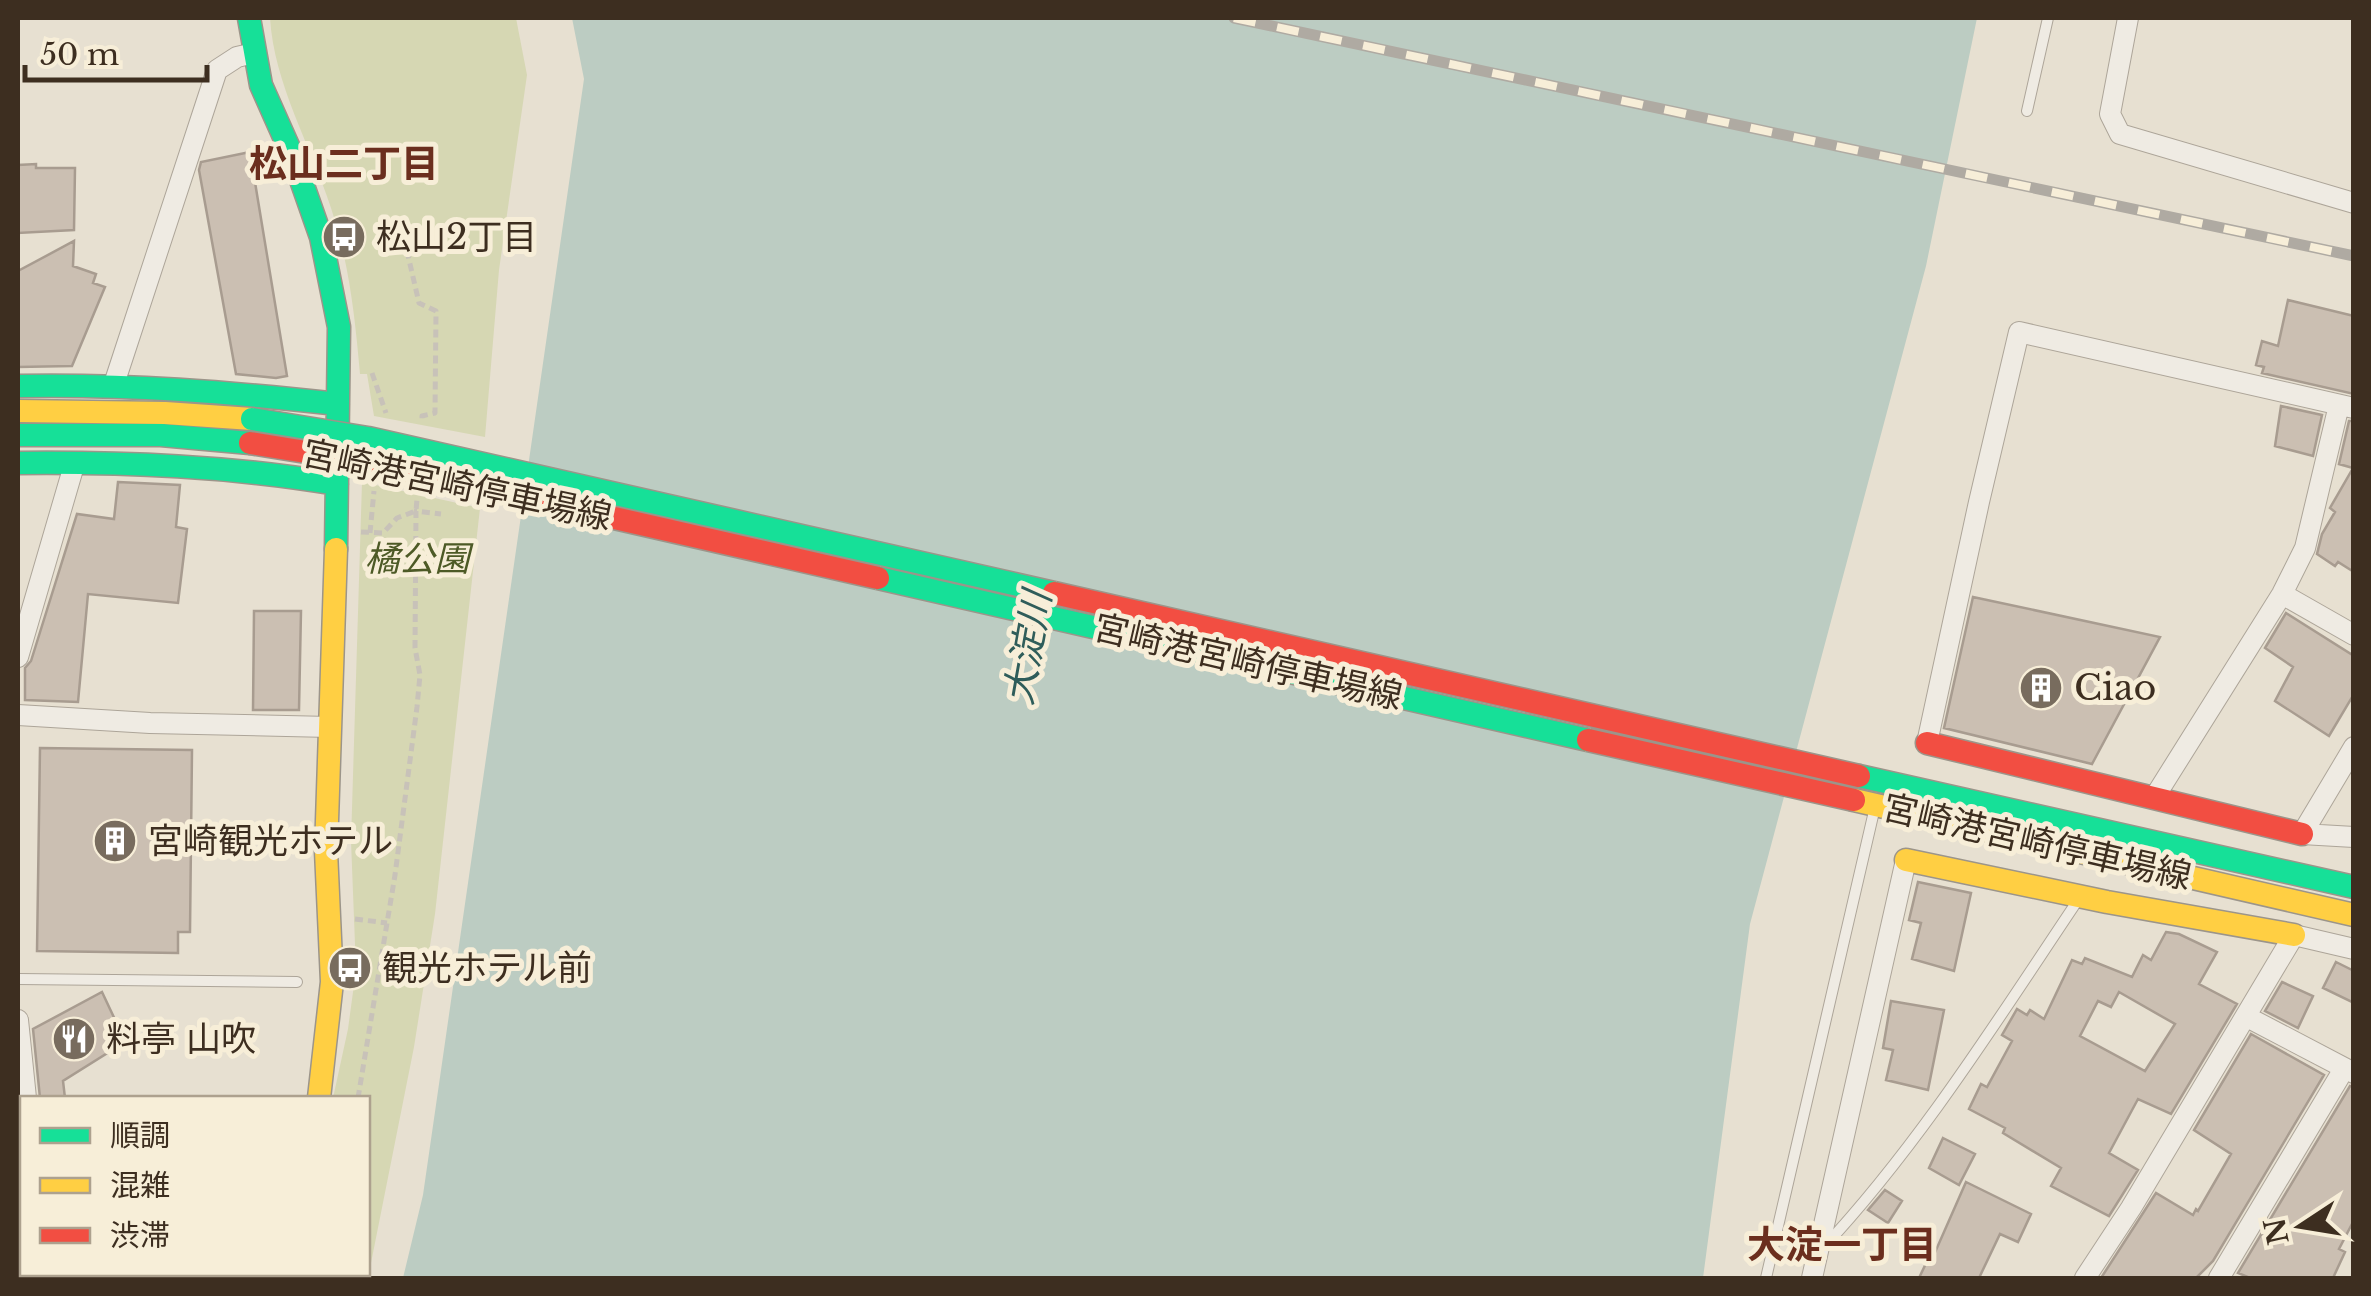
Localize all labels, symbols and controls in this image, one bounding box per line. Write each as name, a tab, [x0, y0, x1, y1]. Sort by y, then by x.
scale bar	[25, 20, 208, 82]
text: 50 m	[40, 36, 119, 73]
district label: 松山二丁目	[249, 140, 439, 187]
bus stop icon: 松山2丁目	[321, 214, 367, 260]
place label: 松山2丁目	[376, 215, 538, 258]
street label: 宮崎港宮崎停車場線	[299, 431, 616, 538]
park label: 橘公園	[364, 537, 474, 580]
water label: 大淀川	[994, 584, 1061, 708]
street label: 宮崎港宮崎停車場線	[1090, 605, 1406, 718]
building icon: Ciao	[2018, 665, 2064, 711]
place label: Ciao	[2074, 666, 2156, 709]
street label: 宮崎港宮崎停車場線	[1879, 785, 2195, 898]
building icon: 宮崎観光ホテル	[92, 818, 138, 864]
place label: 宮崎観光ホテル	[148, 819, 393, 862]
bus stop icon: 観光ホテル前	[327, 945, 373, 991]
place label: 観光ホテル前	[382, 946, 592, 989]
restaurant icon: 料亭 山吹	[51, 1016, 97, 1062]
place label: 料亭 山吹	[106, 1017, 256, 1060]
legend	[20, 1096, 370, 1276]
text: 順調	[110, 1117, 170, 1154]
text: 混雑	[110, 1167, 170, 1204]
north arrow	[2251, 1176, 2351, 1276]
text: N	[2257, 1215, 2297, 1248]
text: 渋滞	[110, 1217, 170, 1254]
district label: 大淀一丁目	[1747, 1221, 1937, 1268]

